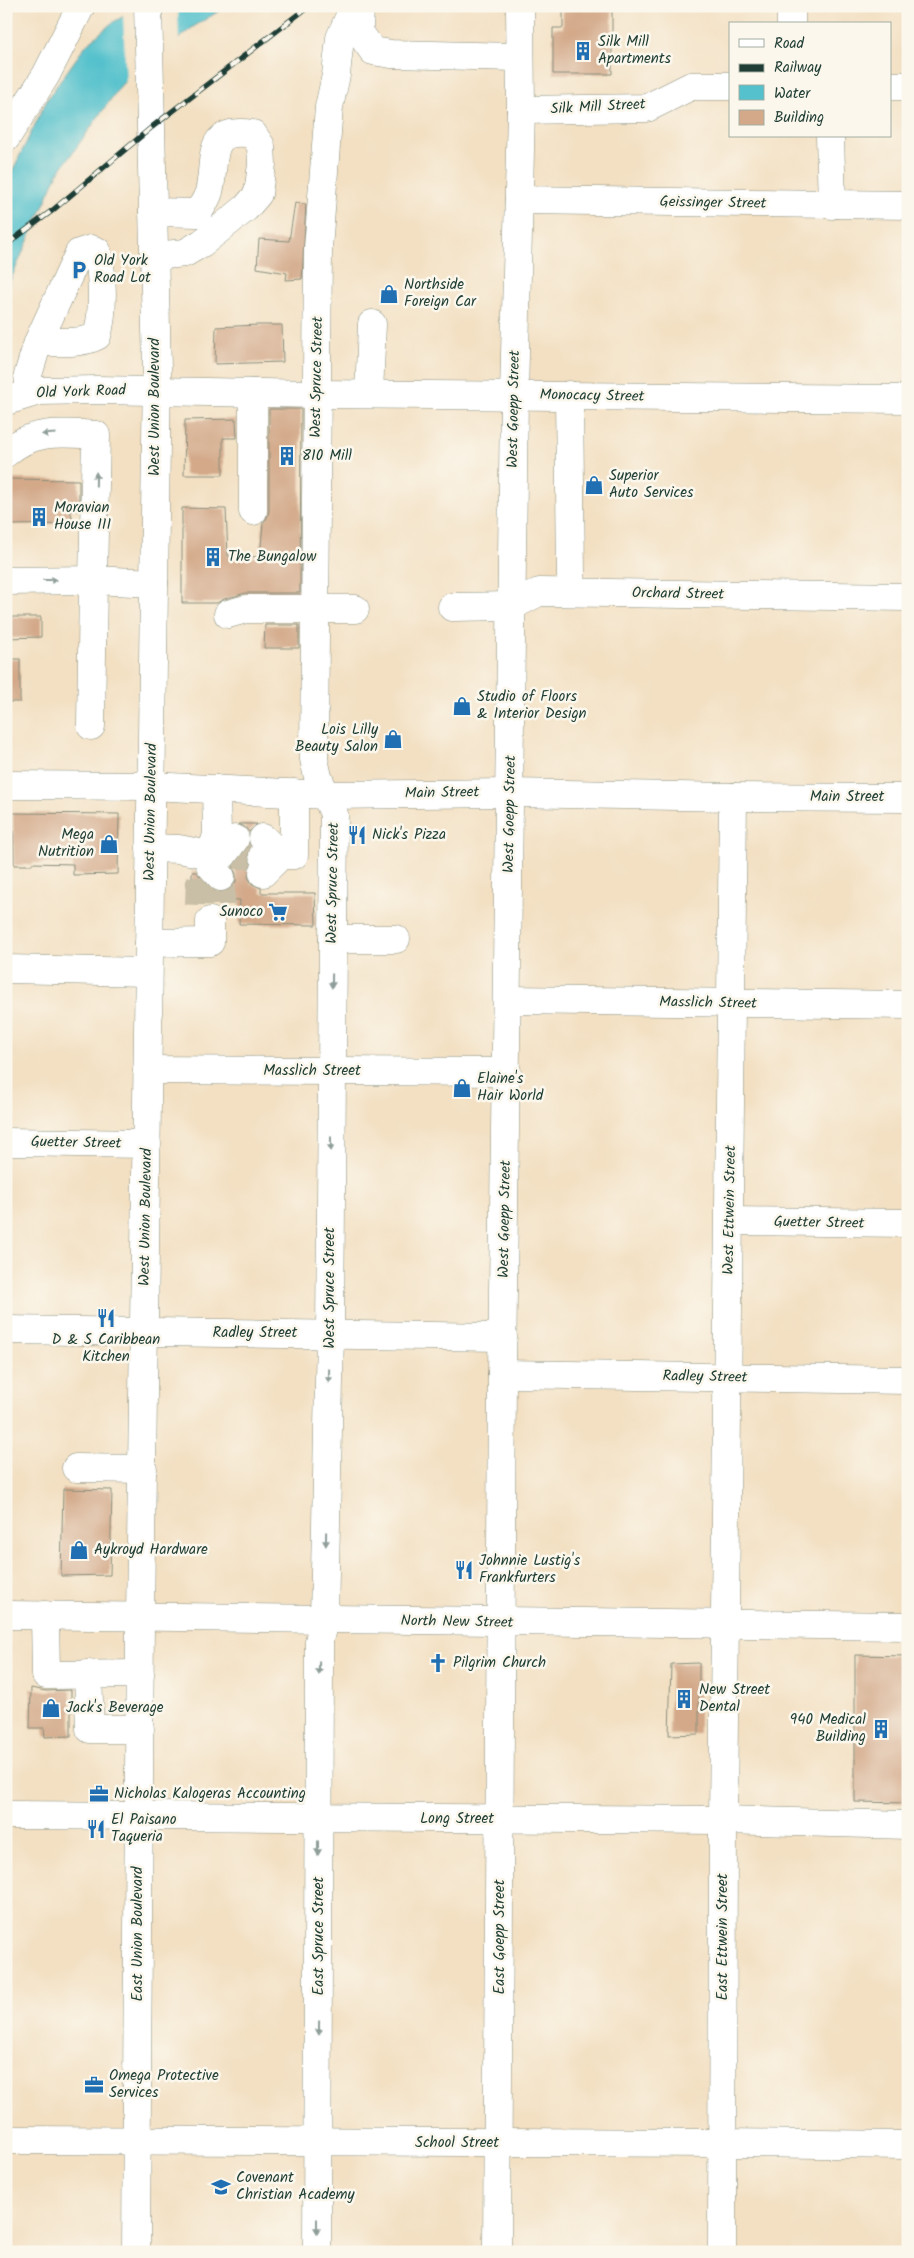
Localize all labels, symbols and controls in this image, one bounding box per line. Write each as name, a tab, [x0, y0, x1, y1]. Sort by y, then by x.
legend	[729, 22, 892, 138]
place label: Silk Mill Apartments	[598, 30, 672, 71]
text: Road	[774, 32, 805, 56]
building icon: Silk Mill Apartments	[572, 40, 594, 62]
text: Railway	[774, 56, 822, 80]
text: Water	[774, 82, 811, 106]
street label: Silk Mill Street	[550, 93, 646, 121]
text: Building	[774, 106, 824, 130]
street label: Geissinger Street	[659, 190, 767, 216]
place label: Old York Road Lot	[94, 249, 151, 290]
parking icon: Old York Road Lot	[68, 259, 90, 281]
place label: Northside Foreign Car	[404, 273, 477, 314]
shop icon: Northside Foreign Car	[378, 283, 400, 305]
street label: West Spruce Street	[304, 316, 330, 438]
street label: West Union Boulevard	[143, 338, 167, 476]
street label: West Goepp Street	[501, 350, 527, 468]
street label: Old York Road	[36, 378, 127, 406]
street label: Monocacy Street	[539, 383, 645, 409]
one-way arrow	[41, 431, 57, 439]
place label: 810 Mill	[302, 444, 352, 468]
building icon: 810 Mill	[276, 445, 298, 467]
place label: Superior Auto Services	[609, 464, 694, 505]
one-way arrow	[92, 471, 100, 487]
shop icon: Superior Auto Services	[583, 474, 605, 496]
place label: Moravian House III	[54, 496, 112, 537]
building icon: Moravian House III	[28, 506, 50, 528]
place label: The Bungalow	[228, 545, 317, 569]
building icon: The Bungalow	[202, 546, 224, 568]
one-way arrow	[42, 576, 58, 584]
street label: Orchard Street	[632, 581, 725, 607]
place label: Studio of Floors & Interior Design	[477, 685, 587, 726]
shop icon: Studio of Floors & Interior Design	[451, 695, 473, 717]
place label: Lois Lilly Beauty Salon	[295, 718, 379, 759]
shop icon: Lois Lilly Beauty Salon	[382, 728, 404, 750]
street label: West Union Boulevard	[138, 742, 164, 881]
street label: West Goepp Street	[497, 755, 523, 873]
street label: Main Street	[405, 780, 480, 806]
street label: Main Street	[810, 785, 884, 809]
street label: West Spruce Street	[320, 822, 346, 944]
place label: Mega Nutrition	[38, 823, 94, 864]
place label: Nick's Pizza	[372, 823, 446, 847]
restaurant icon: Nick's Pizza	[346, 824, 368, 846]
shop icon: Mega Nutrition	[98, 833, 120, 855]
place label: Sunoco	[220, 900, 263, 924]
supermarket icon: Sunoco	[267, 901, 289, 923]
one-way arrow	[328, 974, 336, 990]
street label: Masslich Street	[659, 990, 757, 1016]
street label: Masslich Street	[263, 1059, 361, 1083]
place label: Elaine's Hair World	[477, 1067, 544, 1108]
shop icon: Elaine's Hair World	[451, 1077, 473, 1099]
street label: Guetter Street	[31, 1130, 122, 1156]
one-way arrow	[327, 1136, 335, 1152]
street label: West Ettwein Street	[717, 1145, 743, 1275]
street label: West Union Boulevard	[133, 1147, 159, 1286]
street label: West Goepp Street	[492, 1160, 518, 1278]
street label: Guetter Street	[774, 1210, 865, 1236]
street label: West Spruce Street	[318, 1227, 342, 1349]
restaurant icon: D & S Caribbean Kitchen	[95, 1307, 117, 1329]
street label: Radley Street	[213, 1321, 298, 1345]
place label: D & S Caribbean Kitchen	[52, 1328, 160, 1369]
street label: Radley Street	[662, 1364, 748, 1390]
one-way arrow	[325, 1369, 333, 1385]
one-way arrow	[321, 1531, 329, 1547]
place label: Aykroyd Hardware	[94, 1538, 208, 1562]
shop icon: Aykroyd Hardware	[68, 1539, 90, 1561]
place label: Johnnie Lustig's Frankfurters	[479, 1549, 581, 1590]
restaurant icon: Johnnie Lustig's Frankfurters	[453, 1559, 475, 1581]
street label: North New Street	[400, 1609, 514, 1635]
place label: Pilgrim Church	[453, 1651, 546, 1675]
church icon: Pilgrim Church	[427, 1652, 449, 1674]
one-way arrow	[315, 1661, 323, 1677]
place label: New Street Dental	[699, 1678, 770, 1719]
building icon: New Street Dental	[673, 1688, 695, 1710]
place label: Jack's Beverage	[66, 1696, 164, 1720]
shop icon: Jack's Beverage	[40, 1697, 62, 1719]
place label: 940 Medical Building	[790, 1708, 866, 1749]
building icon: 940 Medical Building	[870, 1718, 892, 1740]
place label: Nicholas Kalogeras Accounting	[114, 1782, 306, 1806]
office icon: Nicholas Kalogeras Accounting	[88, 1783, 110, 1805]
street label: Long Street	[420, 1807, 494, 1831]
place label: El Paisano Taqueria	[111, 1808, 177, 1849]
restaurant icon: El Paisano Taqueria	[85, 1818, 107, 1840]
one-way arrow	[314, 1841, 322, 1857]
street label: East Union Boulevard	[126, 1866, 150, 2002]
street label: East Ettwein Street	[711, 1873, 735, 2000]
street label: East Spruce Street	[307, 1876, 331, 1995]
street label: East Goepp Street	[488, 1879, 512, 1995]
one-way arrow	[315, 2021, 323, 2037]
place label: Omega Protective Services	[109, 2064, 219, 2105]
office icon: Omega Protective Services	[83, 2074, 105, 2096]
street label: School Street	[415, 2131, 499, 2155]
place label: Covenant Christian Academy	[236, 2166, 355, 2207]
school or university icon: Covenant Christian Academy	[210, 2176, 232, 2198]
one-way arrow	[313, 2218, 321, 2234]

